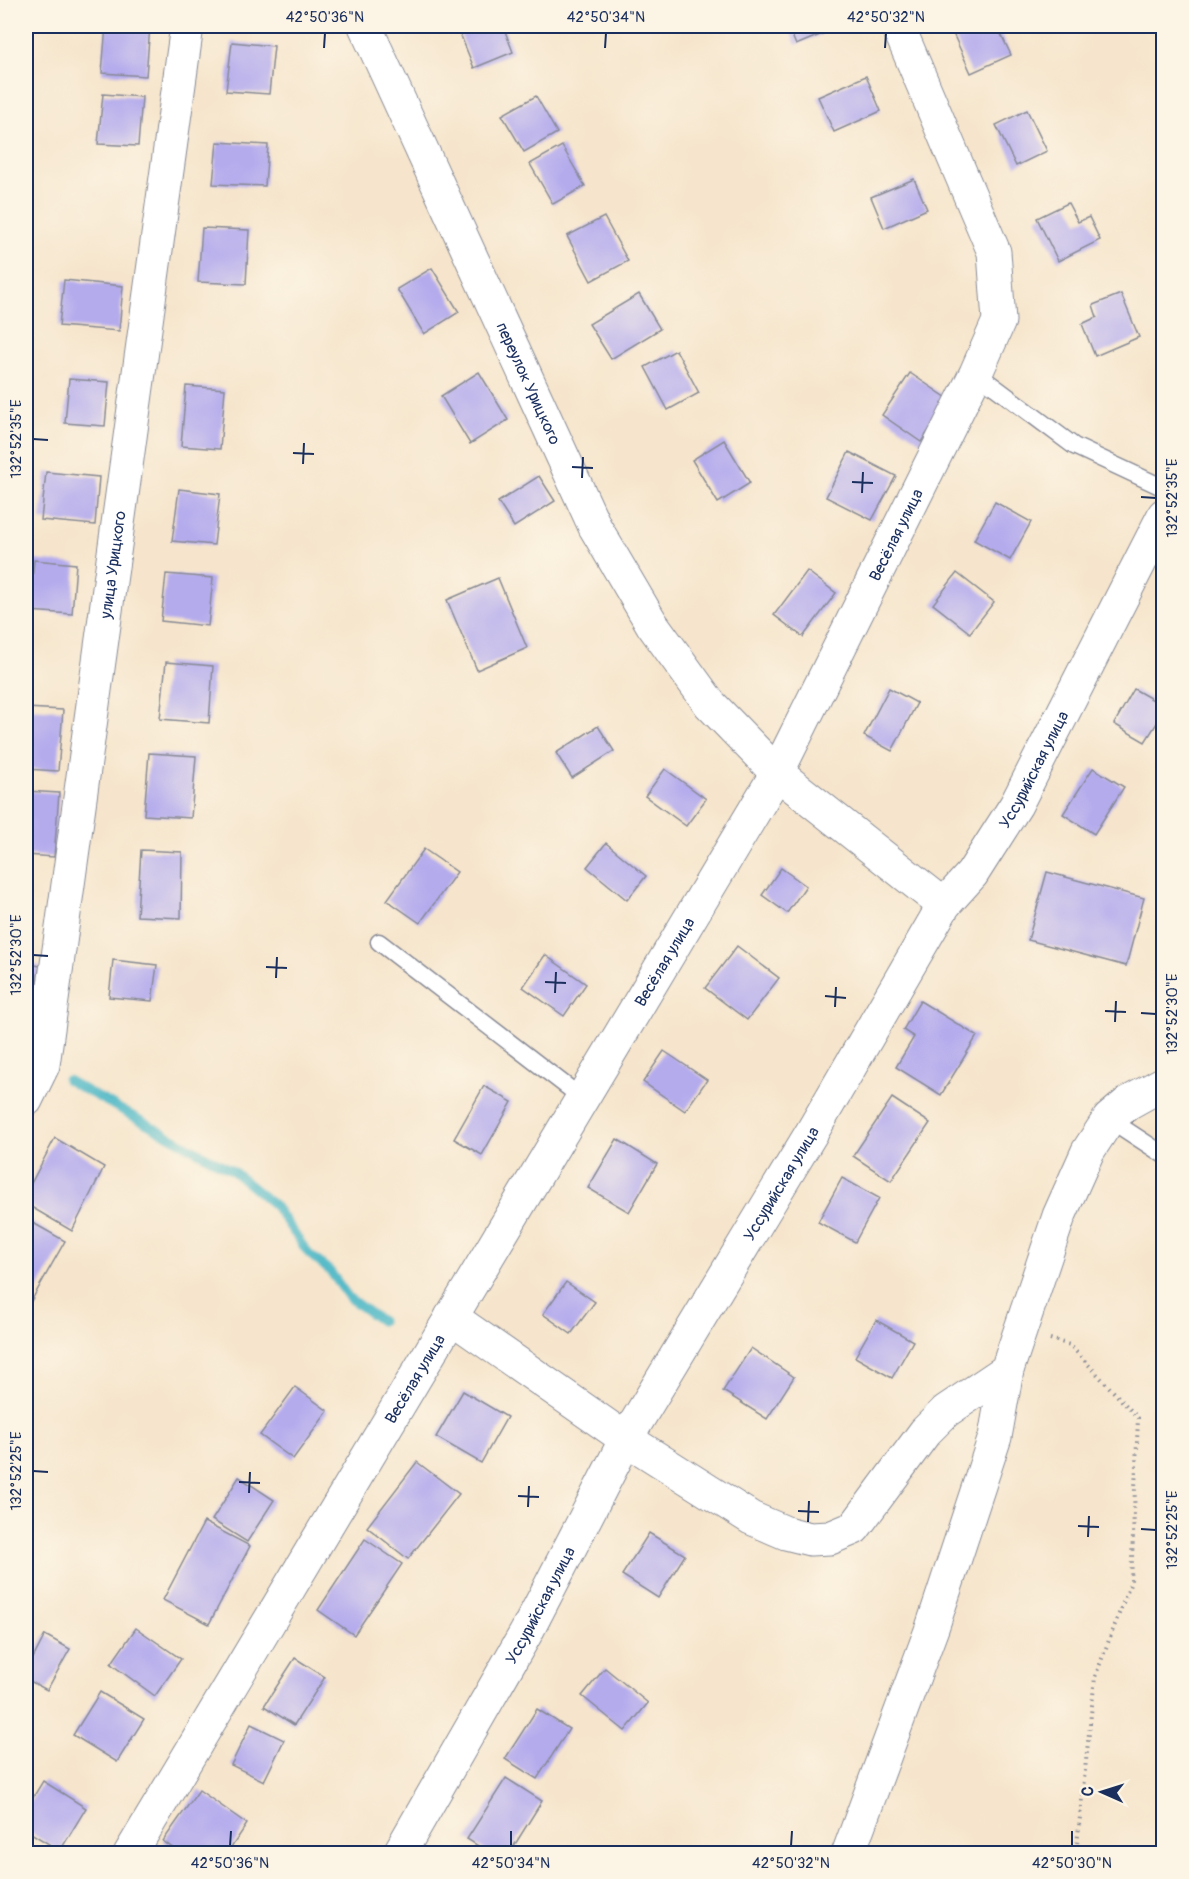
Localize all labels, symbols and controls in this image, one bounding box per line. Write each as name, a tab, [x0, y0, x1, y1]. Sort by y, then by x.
text: 42°50'36"N	[286, 8, 364, 27]
text: 42°50'34"N	[567, 8, 645, 27]
text: 42°50'32"N	[847, 8, 925, 27]
street label: переулок Урицкого	[491, 319, 565, 448]
text: 132°52'35"E	[7, 399, 26, 479]
text: 132°52'35"E	[1163, 458, 1182, 538]
street label: Весёлая улица	[865, 486, 928, 585]
street label: улица Урицкого	[96, 509, 131, 621]
street label: Уссурийская улица	[995, 708, 1073, 832]
text: 132°52'30"E	[7, 914, 26, 996]
street label: Весёлая улица	[631, 914, 699, 1010]
text: 132°52'30"E	[1163, 973, 1182, 1055]
street label: Уссурийская улица	[740, 1123, 824, 1245]
street label: Весёлая улица	[381, 1331, 450, 1427]
text: 132°52'25"E	[7, 1431, 26, 1511]
text: 132°52'25"E	[1163, 1490, 1182, 1570]
street label: Уссурийская улица	[501, 1544, 580, 1668]
north arrow	[1072, 1762, 1132, 1822]
text: С	[1078, 1786, 1098, 1797]
text: 42°50'36"N	[191, 1854, 269, 1873]
text: 42°50'34"N	[472, 1854, 550, 1873]
text: 42°50'32"N	[752, 1854, 830, 1873]
text: 42°50'30"N	[1032, 1854, 1112, 1873]

